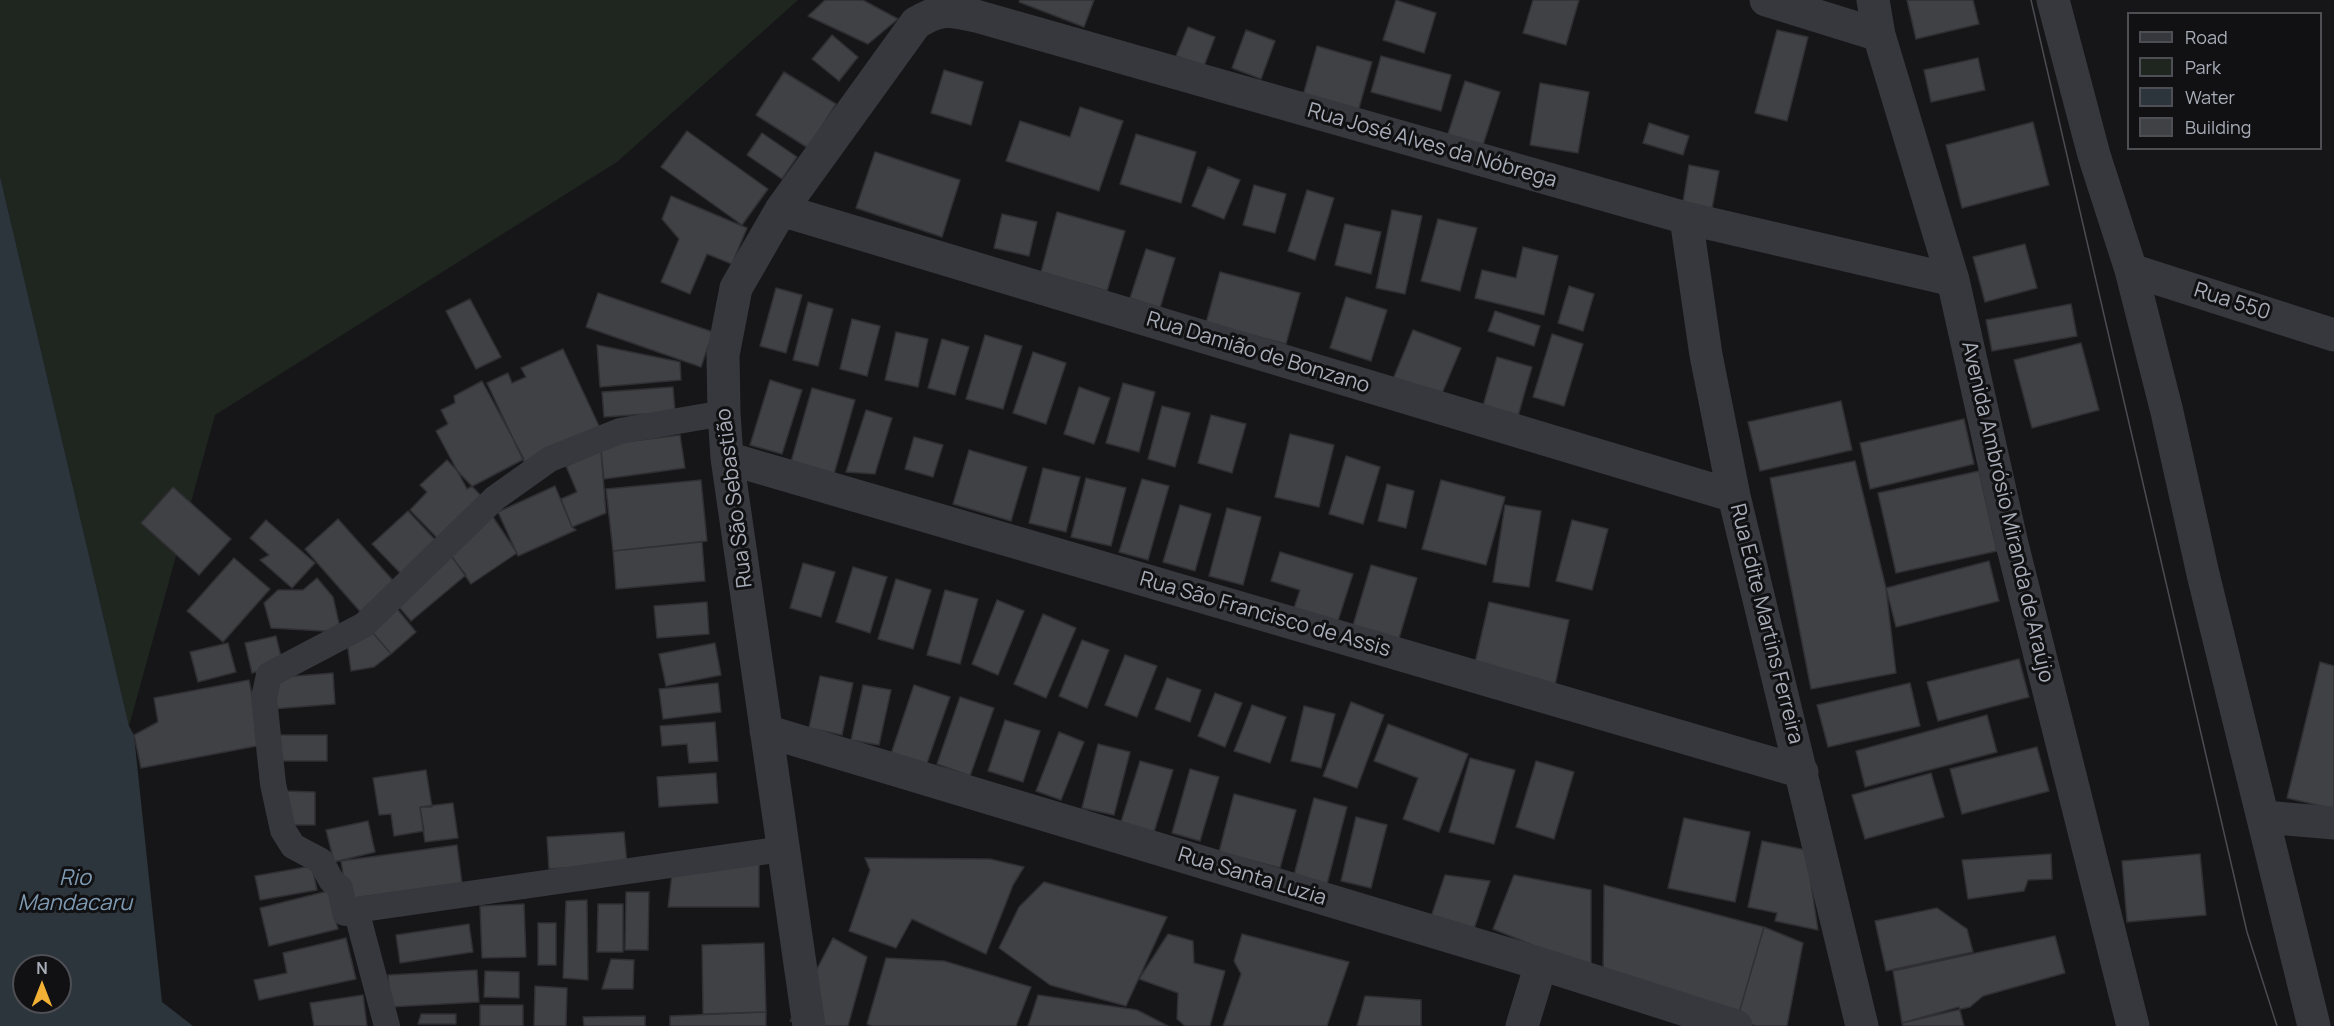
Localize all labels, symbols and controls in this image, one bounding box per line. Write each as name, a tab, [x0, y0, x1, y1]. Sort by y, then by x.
legend	[2127, 12, 2322, 150]
text: Road	[2185, 25, 2228, 49]
text: Park	[2185, 55, 2221, 79]
text: Water	[2185, 85, 2235, 109]
street label: Rua José Alves da Nóbrega	[1304, 98, 1560, 194]
text: Building	[2185, 115, 2251, 139]
street label: Rua 550	[2191, 278, 2273, 326]
street label: Rua Damião de Bonzano	[1143, 307, 1373, 399]
street label: Avenida Ambrósio Miranda de Araújo	[1955, 339, 2059, 685]
street label: Rua São Sebastião	[711, 407, 759, 589]
street label: Rua Edite Martins Ferreira	[1724, 501, 1808, 747]
street label: Rua São Francisco de Assis	[1137, 567, 1393, 663]
street label: Rua Santa Luzia	[1175, 842, 1329, 912]
water label: Rio Mandacaru	[18, 866, 132, 918]
north arrow	[12, 954, 72, 1014]
text: N	[36, 957, 48, 979]

